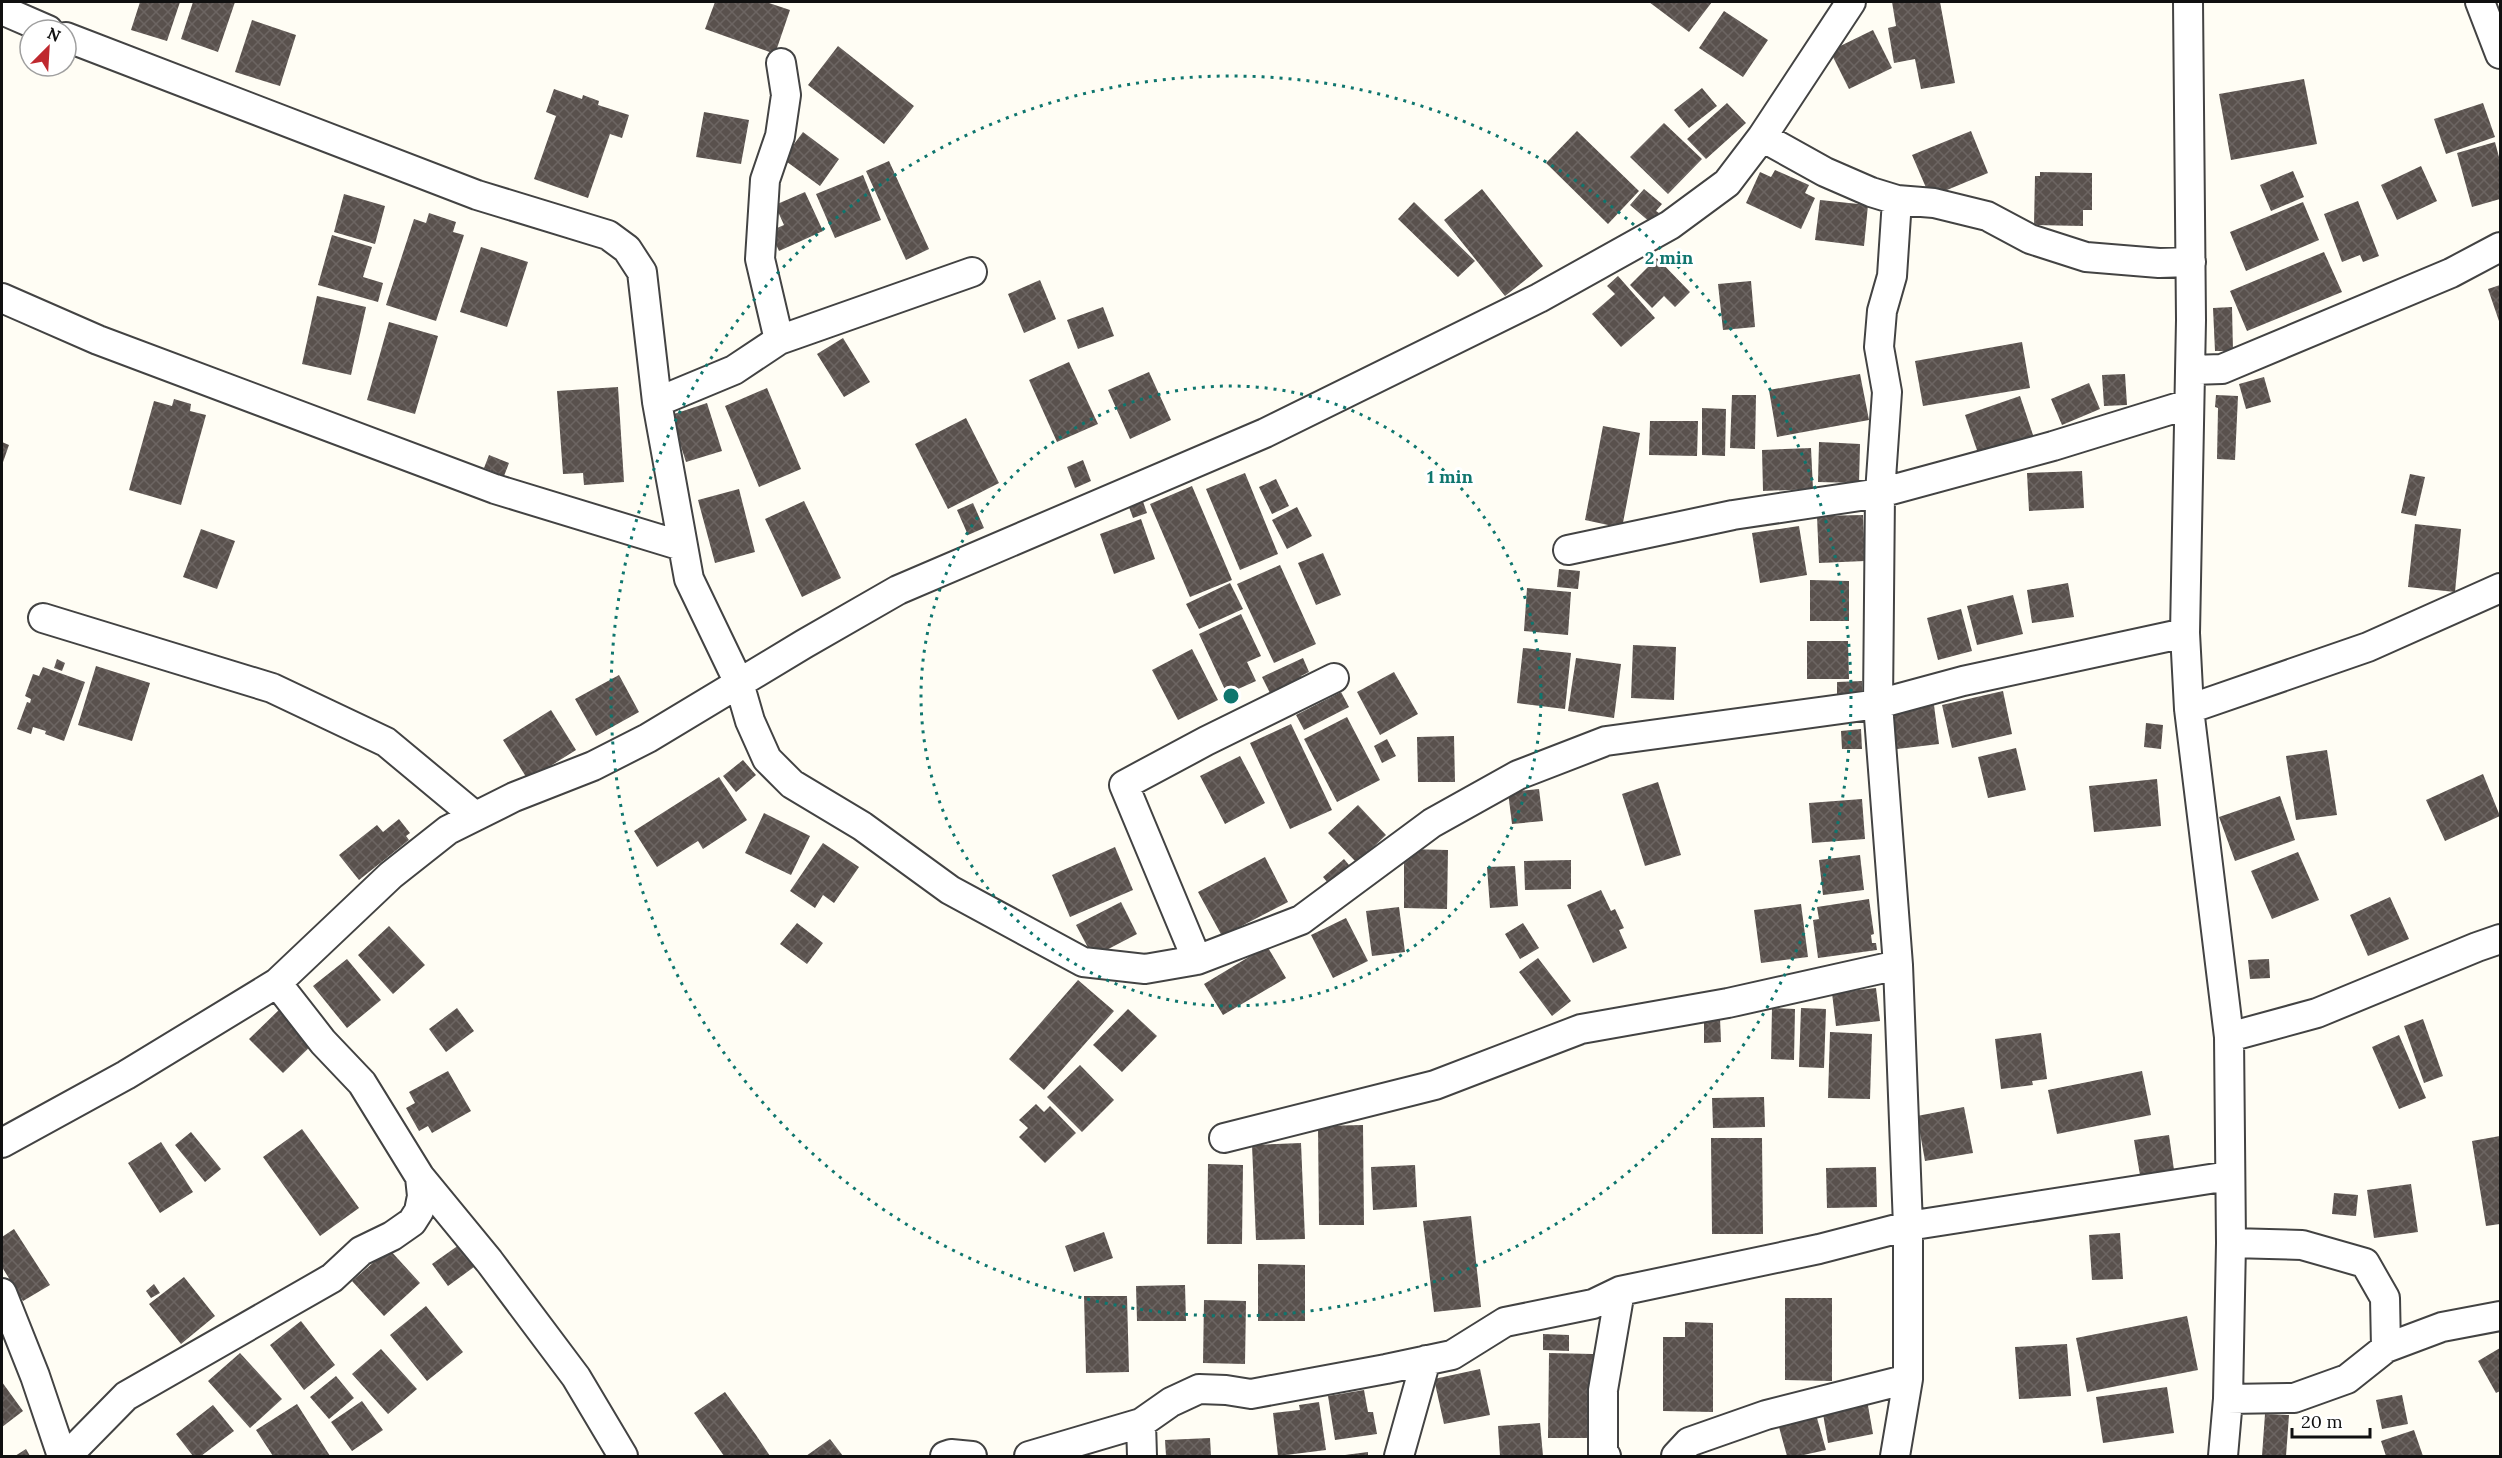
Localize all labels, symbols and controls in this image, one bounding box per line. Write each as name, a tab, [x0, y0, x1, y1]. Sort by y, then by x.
north arrow	[18, 18, 78, 78]
text: N	[44, 23, 64, 46]
text: 2 min	[1645, 246, 1694, 269]
text: 1 min	[1427, 465, 1473, 488]
centre of rings	[1221, 686, 1241, 706]
scale bar	[2292, 1401, 2370, 1439]
text: 20 m	[2301, 1410, 2343, 1433]

